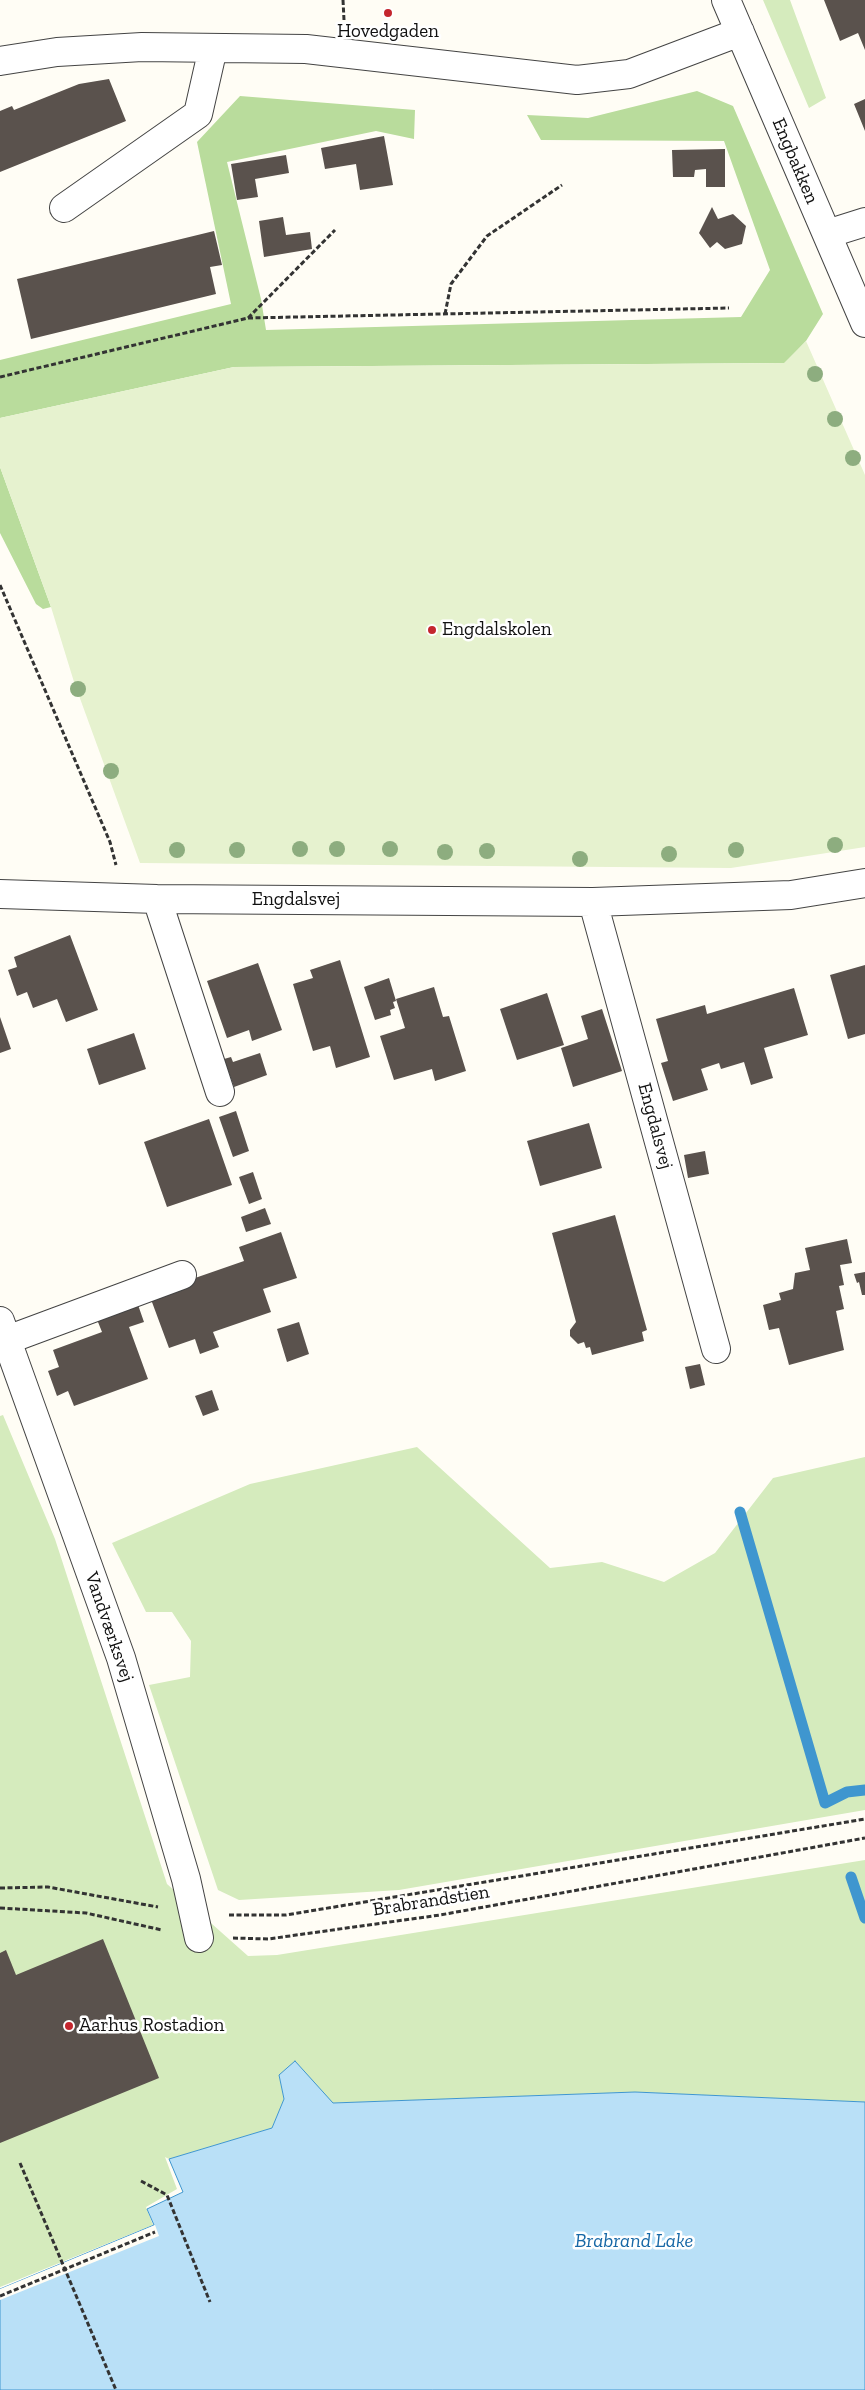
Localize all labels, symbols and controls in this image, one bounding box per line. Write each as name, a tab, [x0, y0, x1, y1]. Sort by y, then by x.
marker: Hovedgaden	[382, 7, 394, 19]
place label: Hovedgaden	[337, 21, 439, 43]
street label: Engbakken	[767, 115, 823, 207]
place label: Engdalskolen	[442, 619, 552, 641]
marker: Engdalskolen	[426, 624, 438, 636]
street label: Engdalsvej	[252, 889, 340, 911]
street label: Engdalsvej	[633, 1080, 677, 1172]
street label: Vandværksvej	[80, 1569, 138, 1685]
street label: Brabrandstien	[371, 1881, 491, 1921]
place label: Aarhus Rostadion	[79, 2015, 224, 2037]
marker: Aarhus Rostadion	[63, 2020, 75, 2032]
water label: Brabrand Lake	[575, 2229, 693, 2253]

